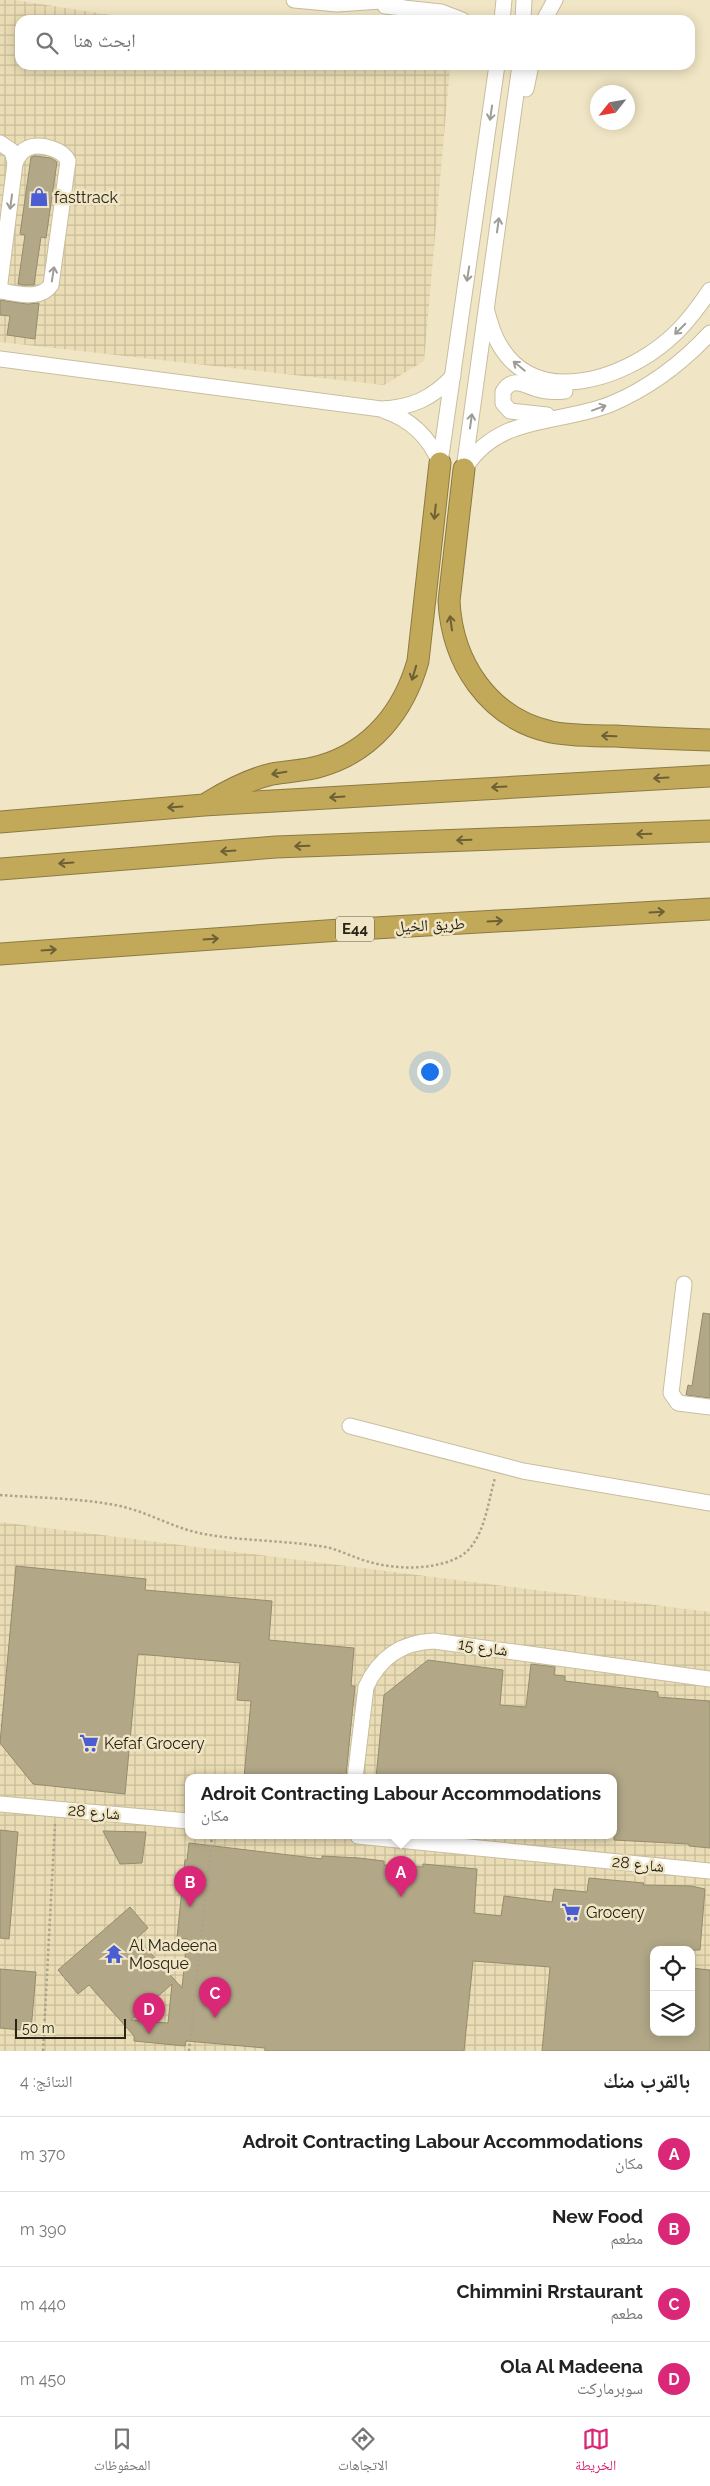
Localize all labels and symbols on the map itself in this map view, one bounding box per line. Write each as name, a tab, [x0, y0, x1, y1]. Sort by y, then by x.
north arrow	[590, 85, 635, 130]
one-way arrow	[485, 105, 495, 121]
shop icon: fasttrack	[28, 186, 50, 208]
place label: fasttrack	[54, 188, 118, 207]
one-way arrow	[6, 193, 16, 209]
one-way arrow	[493, 218, 503, 234]
one-way arrow	[48, 266, 58, 282]
one-way arrow	[463, 266, 473, 282]
one-way arrow	[674, 322, 686, 335]
one-way arrow	[513, 361, 526, 372]
one-way arrow	[590, 403, 606, 412]
one-way arrow	[466, 413, 476, 429]
one-way arrow	[430, 503, 440, 519]
one-way arrow	[446, 615, 456, 631]
one-way arrow	[409, 664, 418, 680]
one-way arrow	[601, 731, 618, 741]
one-way arrow	[272, 769, 288, 779]
one-way arrow	[654, 773, 670, 782]
one-way arrow	[491, 782, 507, 791]
one-way arrow	[329, 792, 345, 801]
one-way arrow	[167, 802, 183, 812]
one-way arrow	[636, 829, 652, 838]
one-way arrow	[456, 836, 472, 845]
one-way arrow	[294, 841, 310, 851]
one-way arrow	[220, 846, 236, 855]
one-way arrow	[58, 858, 74, 868]
one-way arrow	[649, 908, 665, 917]
street label: طريق الخيل	[395, 914, 465, 937]
road number: E44	[336, 916, 374, 942]
one-way arrow	[487, 917, 503, 926]
one-way arrow	[202, 934, 218, 943]
one-way arrow	[40, 946, 56, 955]
your location	[417, 1059, 443, 1085]
street label: شارع 15	[457, 1634, 509, 1661]
supermarket icon: Kefaf Grocery	[78, 1732, 100, 1754]
place label: Kefaf Grocery	[104, 1734, 205, 1753]
street label: شارع 28	[67, 1800, 121, 1825]
street label: شارع 28	[611, 1852, 665, 1877]
pin: A	[385, 1856, 417, 1897]
pin: B	[174, 1866, 206, 1907]
supermarket icon: Grocery	[560, 1901, 582, 1923]
place label: Grocery	[586, 1903, 645, 1922]
place label: Al Madeena Mosque	[129, 1936, 217, 1973]
temple icon: Al Madeena Mosque	[103, 1943, 125, 1965]
pin: C	[199, 1977, 231, 2018]
pin: D	[133, 1993, 165, 2034]
scale bar	[15, 2016, 126, 2039]

